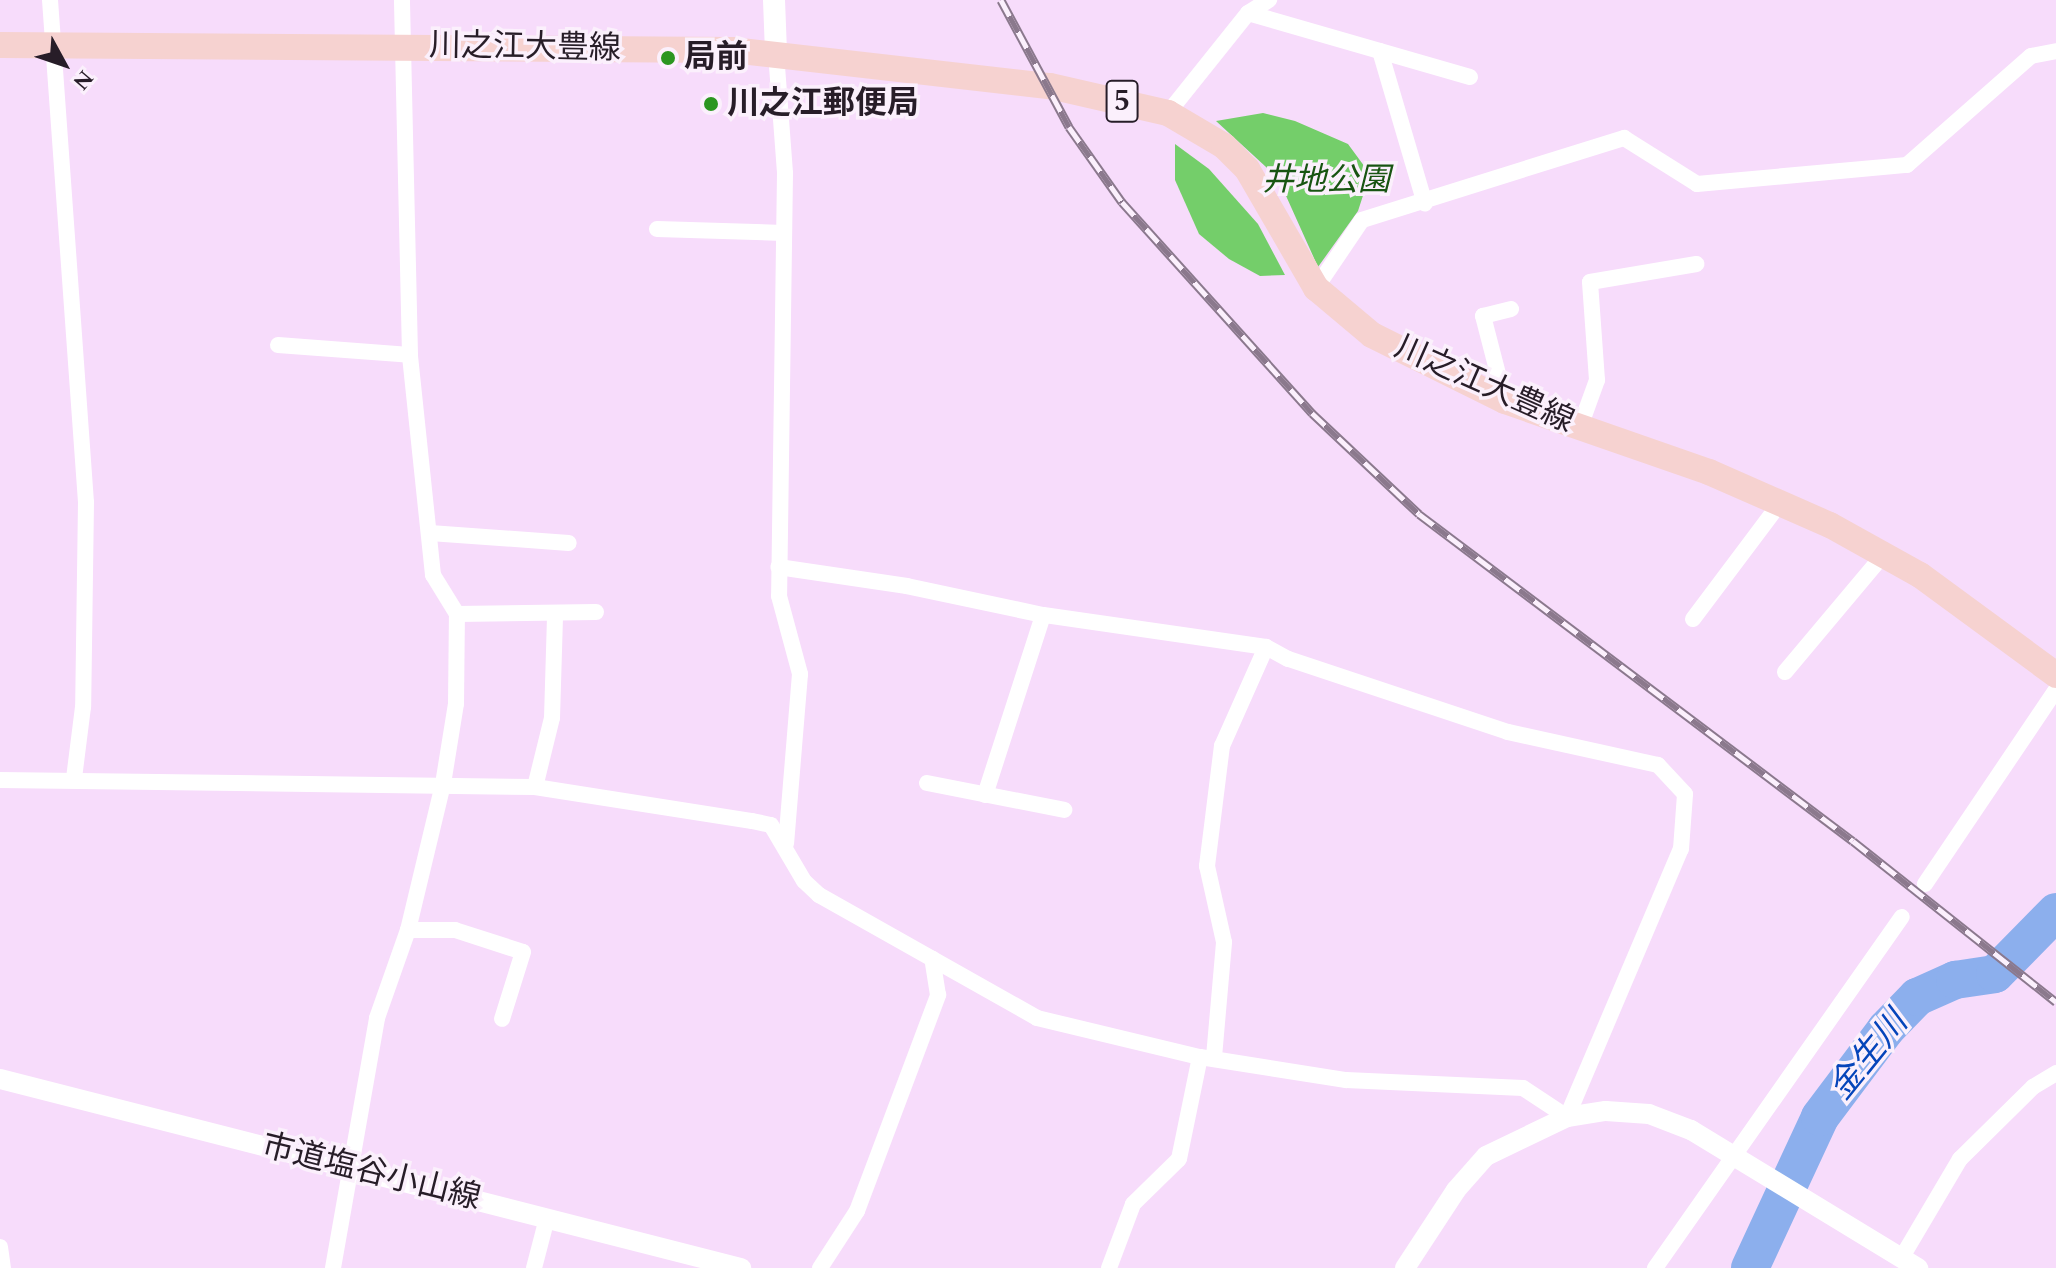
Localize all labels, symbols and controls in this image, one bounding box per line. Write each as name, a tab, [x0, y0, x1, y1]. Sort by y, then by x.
north arrow	[24, 24, 104, 104]
street label: 川之江大豊線	[429, 27, 621, 69]
place label: 局前	[684, 39, 748, 77]
marker: 局前	[659, 49, 677, 67]
text: N	[64, 62, 101, 97]
road number: 5	[1104, 75, 1140, 127]
place label: 川之江郵便局	[727, 85, 919, 123]
marker: 川之江郵便局	[702, 95, 720, 113]
park label: 井地公園	[1262, 162, 1390, 200]
street label: 川之江大豊線	[1388, 328, 1580, 442]
water label: 金生川	[1821, 1004, 1917, 1108]
street label: 市道塩谷小山線	[258, 1127, 484, 1219]

